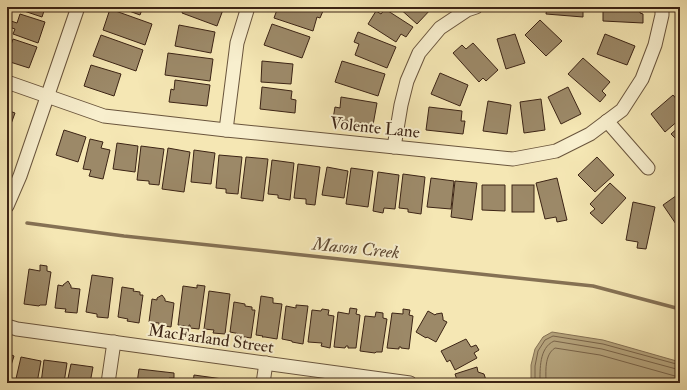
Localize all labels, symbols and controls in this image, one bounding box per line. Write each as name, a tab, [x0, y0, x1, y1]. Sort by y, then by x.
street label: Volente Lane	[329, 112, 421, 143]
water label: Mason Creek	[310, 232, 401, 265]
street label: MacFarland Street	[147, 319, 276, 358]

